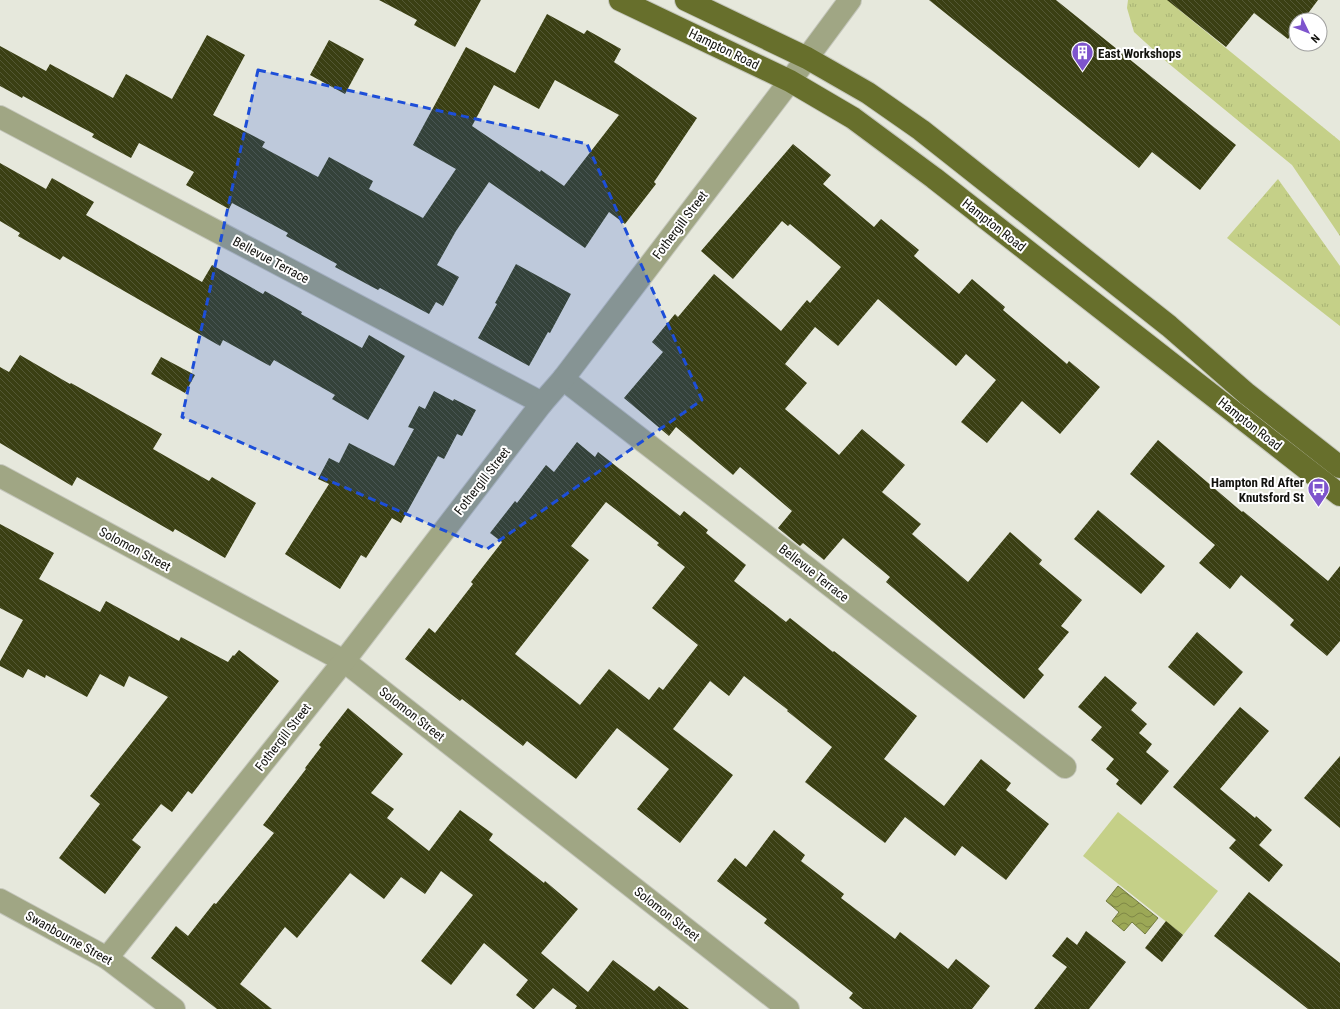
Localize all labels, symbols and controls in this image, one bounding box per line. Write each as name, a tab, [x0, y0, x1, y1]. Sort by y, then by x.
north arrow	[1288, 12, 1328, 52]
street label: Hampton Road	[687, 26, 761, 72]
text: N	[1308, 32, 1322, 46]
building icon: East Workshops	[1070, 40, 1096, 73]
place label: East Workshops	[1098, 46, 1181, 61]
street label: Fothergill Street	[649, 188, 711, 262]
street label: Hampton Road	[959, 196, 1029, 254]
street label: Bellevue Terrace	[230, 234, 312, 286]
street label: Hampton Road	[1215, 395, 1285, 453]
street label: Fothergill Street	[451, 444, 513, 518]
place label: Hampton Rd After Knutsford St	[1211, 475, 1305, 505]
bus stop icon: Hampton Rd After Knutsford St	[1306, 476, 1332, 509]
street label: Solomon Street	[97, 524, 173, 574]
street label: Bellevue Terrace	[776, 541, 852, 605]
street label: Solomon Street	[376, 684, 448, 744]
street label: Fothergill Street	[252, 700, 314, 774]
street label: Solomon Street	[631, 884, 703, 944]
street label: Swanbourne Street	[23, 908, 115, 968]

